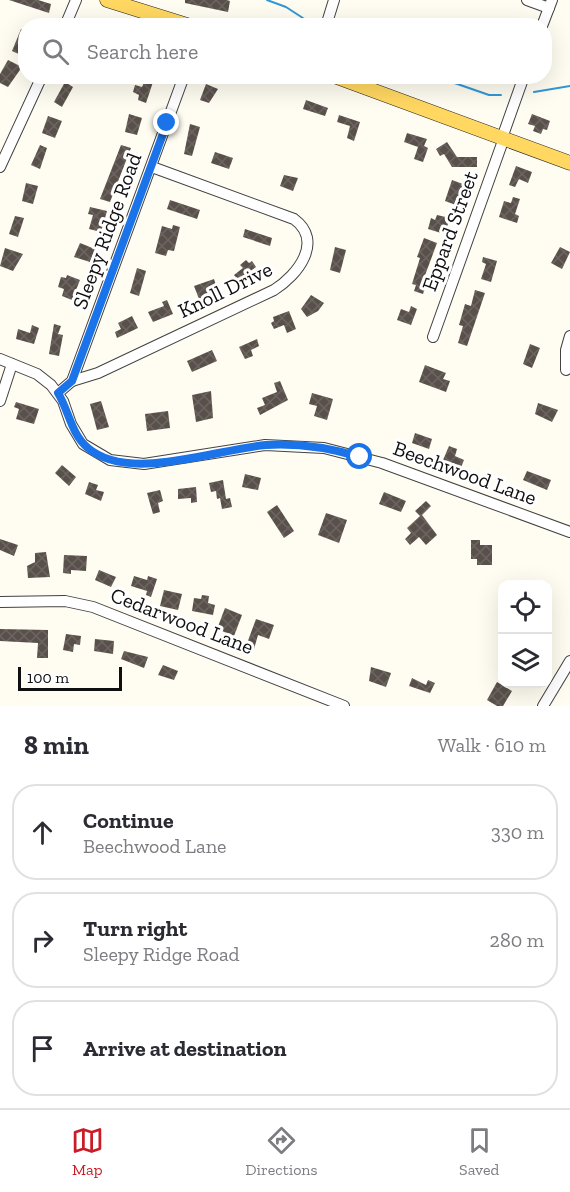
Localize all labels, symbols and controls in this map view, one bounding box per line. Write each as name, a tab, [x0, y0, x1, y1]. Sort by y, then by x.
search box	[18, 18, 552, 84]
icon: search	[39, 35, 72, 68]
text: Search here	[87, 38, 198, 65]
route end	[153, 109, 179, 135]
street label: Sleepy Ridge Road	[67, 149, 147, 312]
street label: Eppard Street	[416, 167, 483, 294]
street label: Knoll Drive	[174, 256, 276, 323]
street label: Beechwood Lane	[390, 435, 540, 510]
route start	[346, 443, 372, 469]
map controls	[498, 580, 552, 688]
button: locate	[498, 580, 552, 634]
street label: Cedarwood Lane	[107, 582, 257, 659]
button: layers	[498, 634, 552, 688]
scale bar	[18, 664, 122, 692]
text: 100 m	[27, 668, 69, 687]
text: 8 min	[24, 729, 89, 761]
text: Walk · 610 m	[438, 733, 546, 757]
text: Continue	[83, 807, 174, 834]
icon: ahead	[26, 816, 59, 849]
text: 330 m	[491, 820, 544, 844]
text: Beechwood Lane	[83, 834, 227, 858]
text: Turn right	[83, 915, 187, 942]
icon: right	[26, 924, 59, 957]
text: 280 m	[490, 928, 544, 952]
text: Sleepy Ridge Road	[83, 942, 240, 966]
icon: arrive	[26, 1032, 59, 1065]
text: Arrive at destination	[83, 1035, 286, 1062]
tab: Map	[71, 1124, 104, 1179]
tab: Directions	[245, 1124, 318, 1179]
tab: Saved	[459, 1124, 499, 1179]

